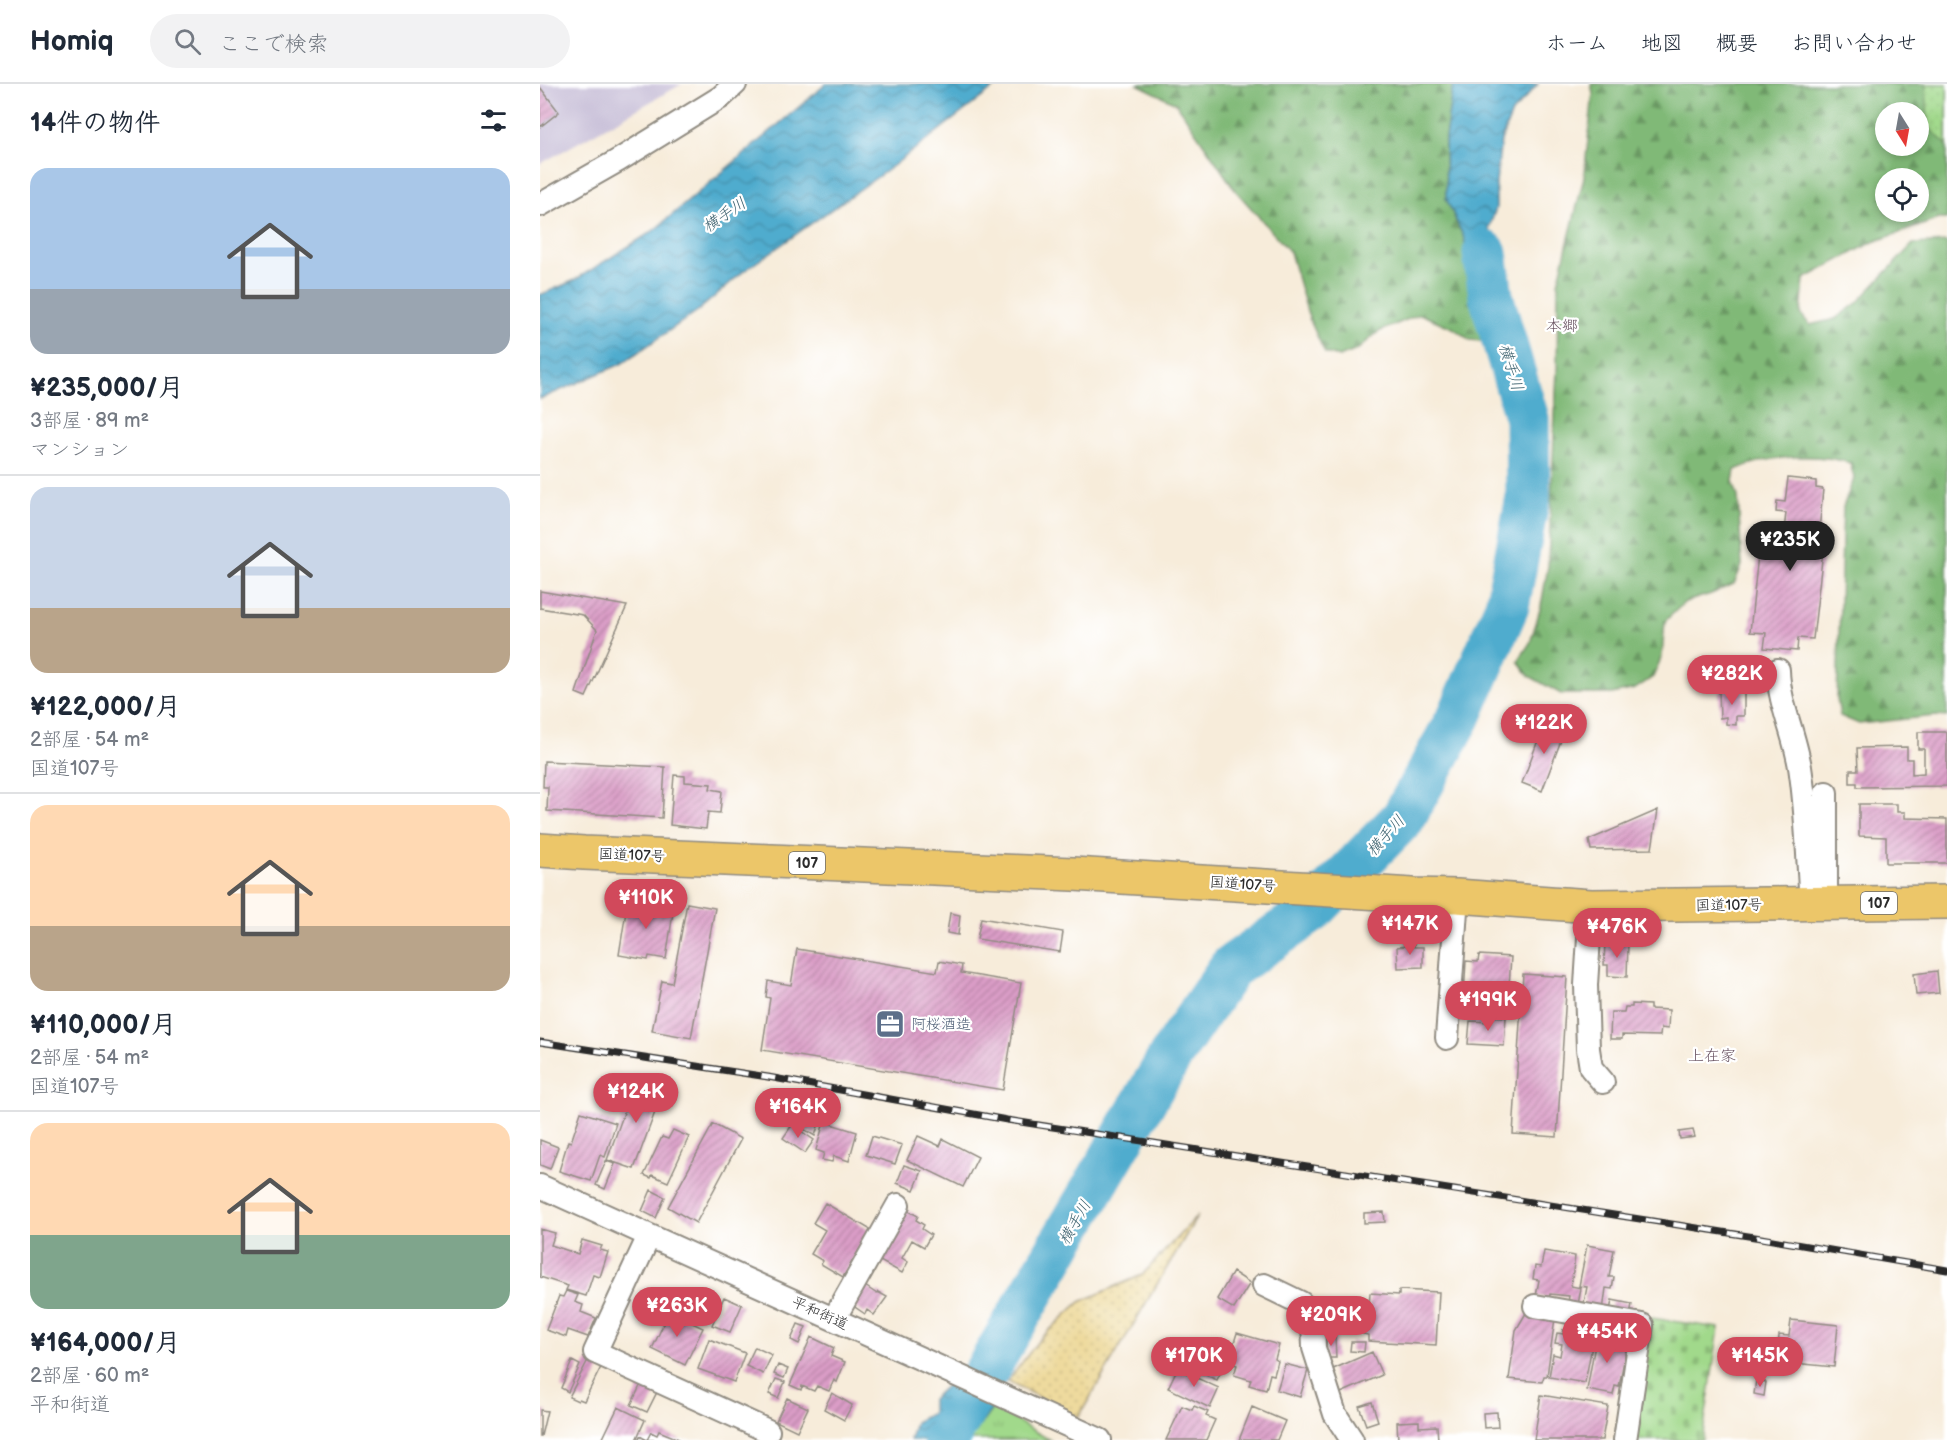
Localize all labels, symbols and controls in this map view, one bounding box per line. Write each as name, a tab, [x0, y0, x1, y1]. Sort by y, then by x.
search box	[150, 14, 570, 68]
text: Homiq	[30, 25, 114, 58]
icon: search	[171, 25, 204, 58]
text: ここで検索	[219, 31, 329, 58]
text: ホーム	[1546, 31, 1608, 56]
text: 地図	[1641, 31, 1683, 56]
text: 概要	[1716, 31, 1758, 56]
text: お問い合わせ	[1791, 31, 1917, 56]
north arrow	[1875, 102, 1929, 156]
map controls	[1875, 102, 1929, 222]
icon: filters	[477, 104, 510, 137]
text: 14件の物件	[30, 108, 160, 139]
button: locate	[1875, 168, 1929, 222]
water label: 横手川	[700, 194, 750, 237]
icon: home	[216, 207, 324, 315]
district label: 本郷	[1546, 317, 1578, 336]
water label: 横手川	[1494, 342, 1527, 393]
text: ¥235,000/月	[30, 373, 184, 404]
text: 3部屋 · 89 m²	[30, 409, 149, 433]
text: マンション	[30, 438, 129, 462]
pin: ¥235K	[1748, 521, 1832, 572]
icon: home	[216, 526, 324, 634]
text: ¥235K	[1760, 528, 1820, 552]
pin: ¥282K	[1690, 655, 1774, 706]
text: ¥282K	[1701, 662, 1763, 686]
text: ¥122,000/月	[30, 692, 181, 723]
pin: ¥122K	[1502, 704, 1586, 755]
text: ¥122K	[1515, 711, 1573, 735]
text: 2部屋 · 54 m²	[30, 728, 149, 752]
text: 国道107号	[30, 757, 119, 781]
water label: 横手川	[1363, 812, 1409, 860]
icon: home	[216, 844, 324, 952]
street label: 国道107号	[598, 845, 666, 866]
road number: 107	[789, 852, 825, 874]
street label: 国道107号	[1209, 873, 1277, 896]
pin: ¥110K	[604, 879, 688, 930]
text: ¥110K	[618, 886, 674, 910]
road number: 107	[1861, 892, 1897, 914]
street label: 国道107号	[1695, 895, 1763, 916]
pin: ¥147K	[1368, 905, 1452, 956]
pin: ¥476K	[1575, 908, 1659, 959]
text: ¥147K	[1381, 912, 1439, 936]
text: ¥476K	[1587, 915, 1647, 939]
pin: ¥199K	[1446, 981, 1530, 1032]
text: ¥199K	[1459, 988, 1517, 1012]
office icon: 阿桜酒造	[874, 1008, 906, 1040]
text: ¥110,000/月	[30, 1010, 177, 1041]
place label: 阿桜酒造	[911, 1015, 971, 1034]
text: 2部屋 · 54 m²	[30, 1046, 149, 1070]
district label: 上在家	[1688, 1047, 1736, 1066]
pin: ¥124K	[594, 1073, 678, 1124]
text: 国道107号	[30, 1075, 119, 1099]
text: ¥124K	[607, 1080, 665, 1104]
pin: ¥164K	[756, 1088, 840, 1139]
text: ¥164K	[769, 1095, 827, 1119]
icon: home	[216, 1162, 324, 1270]
water label: 横手川	[1055, 1197, 1096, 1248]
pin: ¥263K	[635, 1287, 719, 1338]
street label: 平和街道	[789, 1293, 851, 1334]
text: ¥263K	[646, 1294, 708, 1318]
pin: ¥209K	[1289, 1296, 1373, 1347]
text: ¥209K	[1300, 1303, 1362, 1327]
pin: ¥454K	[1565, 1313, 1649, 1364]
text: ¥454K	[1577, 1320, 1638, 1344]
text: ¥164,000/月	[30, 1328, 181, 1359]
pin: ¥170K	[1152, 1337, 1236, 1388]
pin: ¥145K	[1718, 1337, 1802, 1388]
text: ¥170K	[1165, 1344, 1223, 1368]
text: ¥145K	[1731, 1344, 1789, 1368]
text: 2部屋 · 60 m²	[30, 1364, 149, 1388]
text: 平和街道	[30, 1393, 110, 1417]

